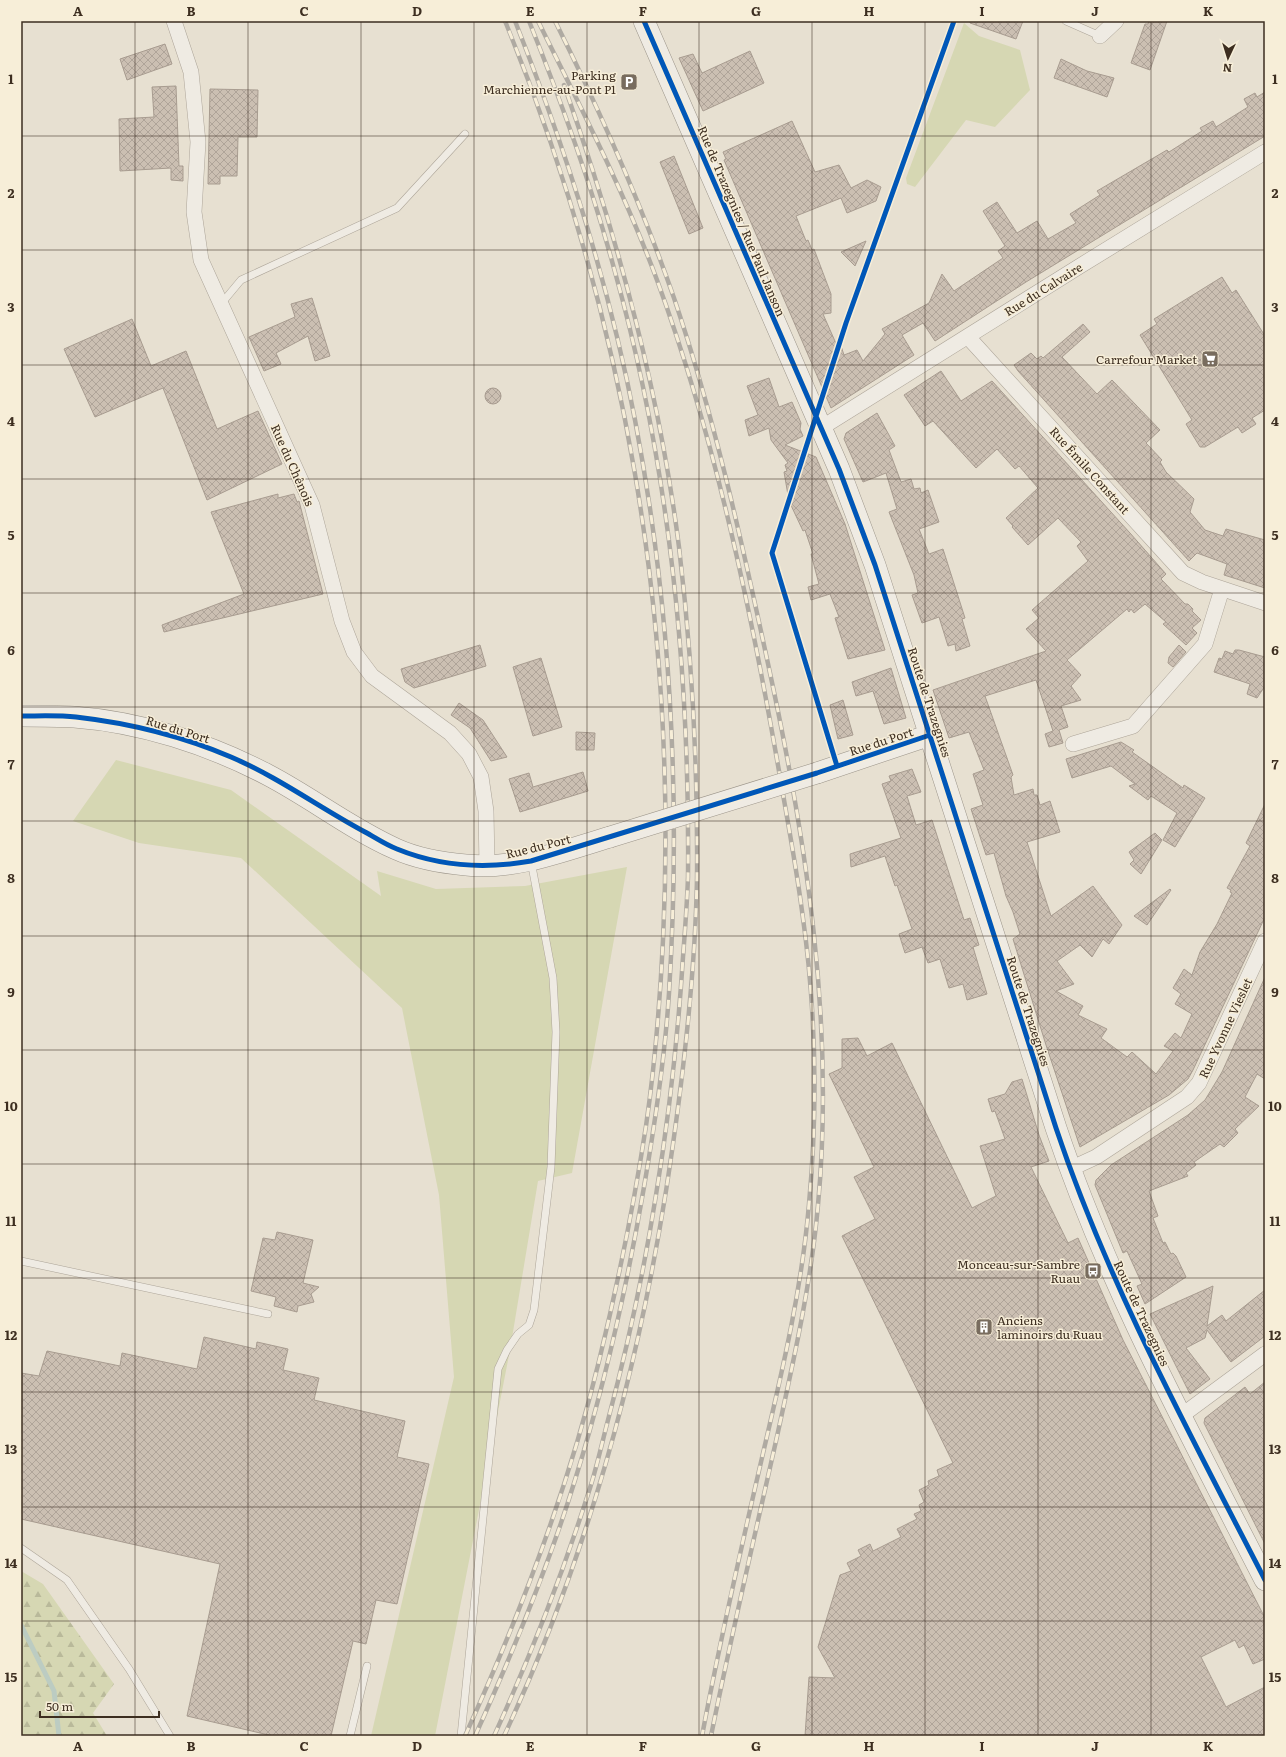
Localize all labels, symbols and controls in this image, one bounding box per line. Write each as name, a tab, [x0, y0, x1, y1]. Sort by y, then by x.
text: A	[73, 1, 83, 20]
text: B	[187, 1, 196, 20]
text: C	[299, 1, 309, 20]
text: D	[412, 1, 422, 20]
text: E	[526, 1, 535, 20]
text: F	[639, 1, 647, 20]
text: G	[751, 1, 761, 20]
text: H	[864, 1, 875, 20]
text: I	[979, 1, 985, 20]
text: J	[1091, 1, 1099, 20]
text: K	[1203, 1, 1214, 20]
north arrow	[1208, 38, 1248, 78]
text: N	[1222, 61, 1232, 77]
place label: Parking Marchienne-au-Pont P1	[483, 66, 616, 98]
text: 1	[8, 69, 14, 88]
text: 1	[1272, 69, 1278, 88]
parking icon: Parking Marchienne-au-Pont P1	[619, 72, 639, 92]
street label: Rue de Trazegnies / Rue Paul Janson	[694, 123, 790, 319]
text: 2	[8, 183, 15, 202]
text: 2	[1272, 183, 1279, 202]
street label: Rue du Calvaire	[1000, 258, 1086, 320]
text: 3	[7, 297, 15, 316]
text: 3	[1271, 297, 1279, 316]
supermarket icon: Carrefour Market	[1200, 349, 1220, 369]
place label: Carrefour Market	[1096, 350, 1197, 368]
text: 4	[7, 411, 15, 430]
text: 4	[1271, 411, 1279, 430]
street label: Rue du Chênois	[267, 421, 319, 509]
street label: Rue Émile Constant	[1046, 422, 1134, 518]
text: 5	[7, 525, 15, 544]
text: 5	[1271, 525, 1279, 544]
text: 6	[7, 640, 15, 659]
text: 6	[1271, 640, 1279, 659]
street label: Route de Trazegnies	[904, 645, 956, 760]
street label: Rue du Port	[144, 711, 212, 747]
street label: Rue du Port	[847, 722, 915, 760]
text: 7	[7, 754, 15, 773]
text: 7	[1271, 754, 1279, 773]
street label: Rue du Port	[504, 829, 572, 863]
text: 8	[7, 868, 15, 887]
text: 8	[1271, 868, 1279, 887]
street label: Route de Trazegnies	[1003, 954, 1055, 1069]
street label: Rue Yvonne Vieslet	[1194, 975, 1256, 1081]
text: 9	[7, 982, 15, 1001]
text: 9	[1271, 982, 1279, 1001]
text: 10	[4, 1096, 18, 1115]
text: 10	[1268, 1096, 1282, 1115]
text: 11	[6, 1211, 17, 1230]
text: 11	[1270, 1211, 1281, 1230]
place label: Monceau-sur-Sambre Ruau	[957, 1255, 1080, 1287]
street label: Route de Trazegnies	[1110, 1257, 1175, 1369]
bus stop icon: Monceau-sur-Sambre Ruau	[1083, 1261, 1103, 1281]
place label: Anciens laminoirs du Ruau	[997, 1311, 1103, 1343]
building icon: Anciens laminoirs du Ruau	[974, 1317, 994, 1337]
text: 12	[5, 1325, 17, 1344]
text: 12	[1269, 1325, 1281, 1344]
text: 13	[5, 1439, 17, 1458]
text: 13	[1269, 1439, 1281, 1458]
text: 14	[5, 1553, 18, 1572]
text: 14	[1269, 1553, 1282, 1572]
text: 15	[5, 1667, 17, 1686]
text: 15	[1269, 1667, 1281, 1686]
scale bar	[40, 1693, 159, 1719]
text: 50 m	[46, 1697, 73, 1715]
text: A	[73, 1736, 83, 1755]
text: B	[187, 1736, 196, 1755]
text: C	[299, 1736, 309, 1755]
text: D	[412, 1736, 422, 1755]
text: E	[526, 1736, 535, 1755]
text: F	[639, 1736, 647, 1755]
text: G	[751, 1736, 761, 1755]
text: H	[864, 1736, 875, 1755]
text: I	[979, 1736, 985, 1755]
text: J	[1091, 1736, 1099, 1755]
text: K	[1203, 1736, 1214, 1755]

